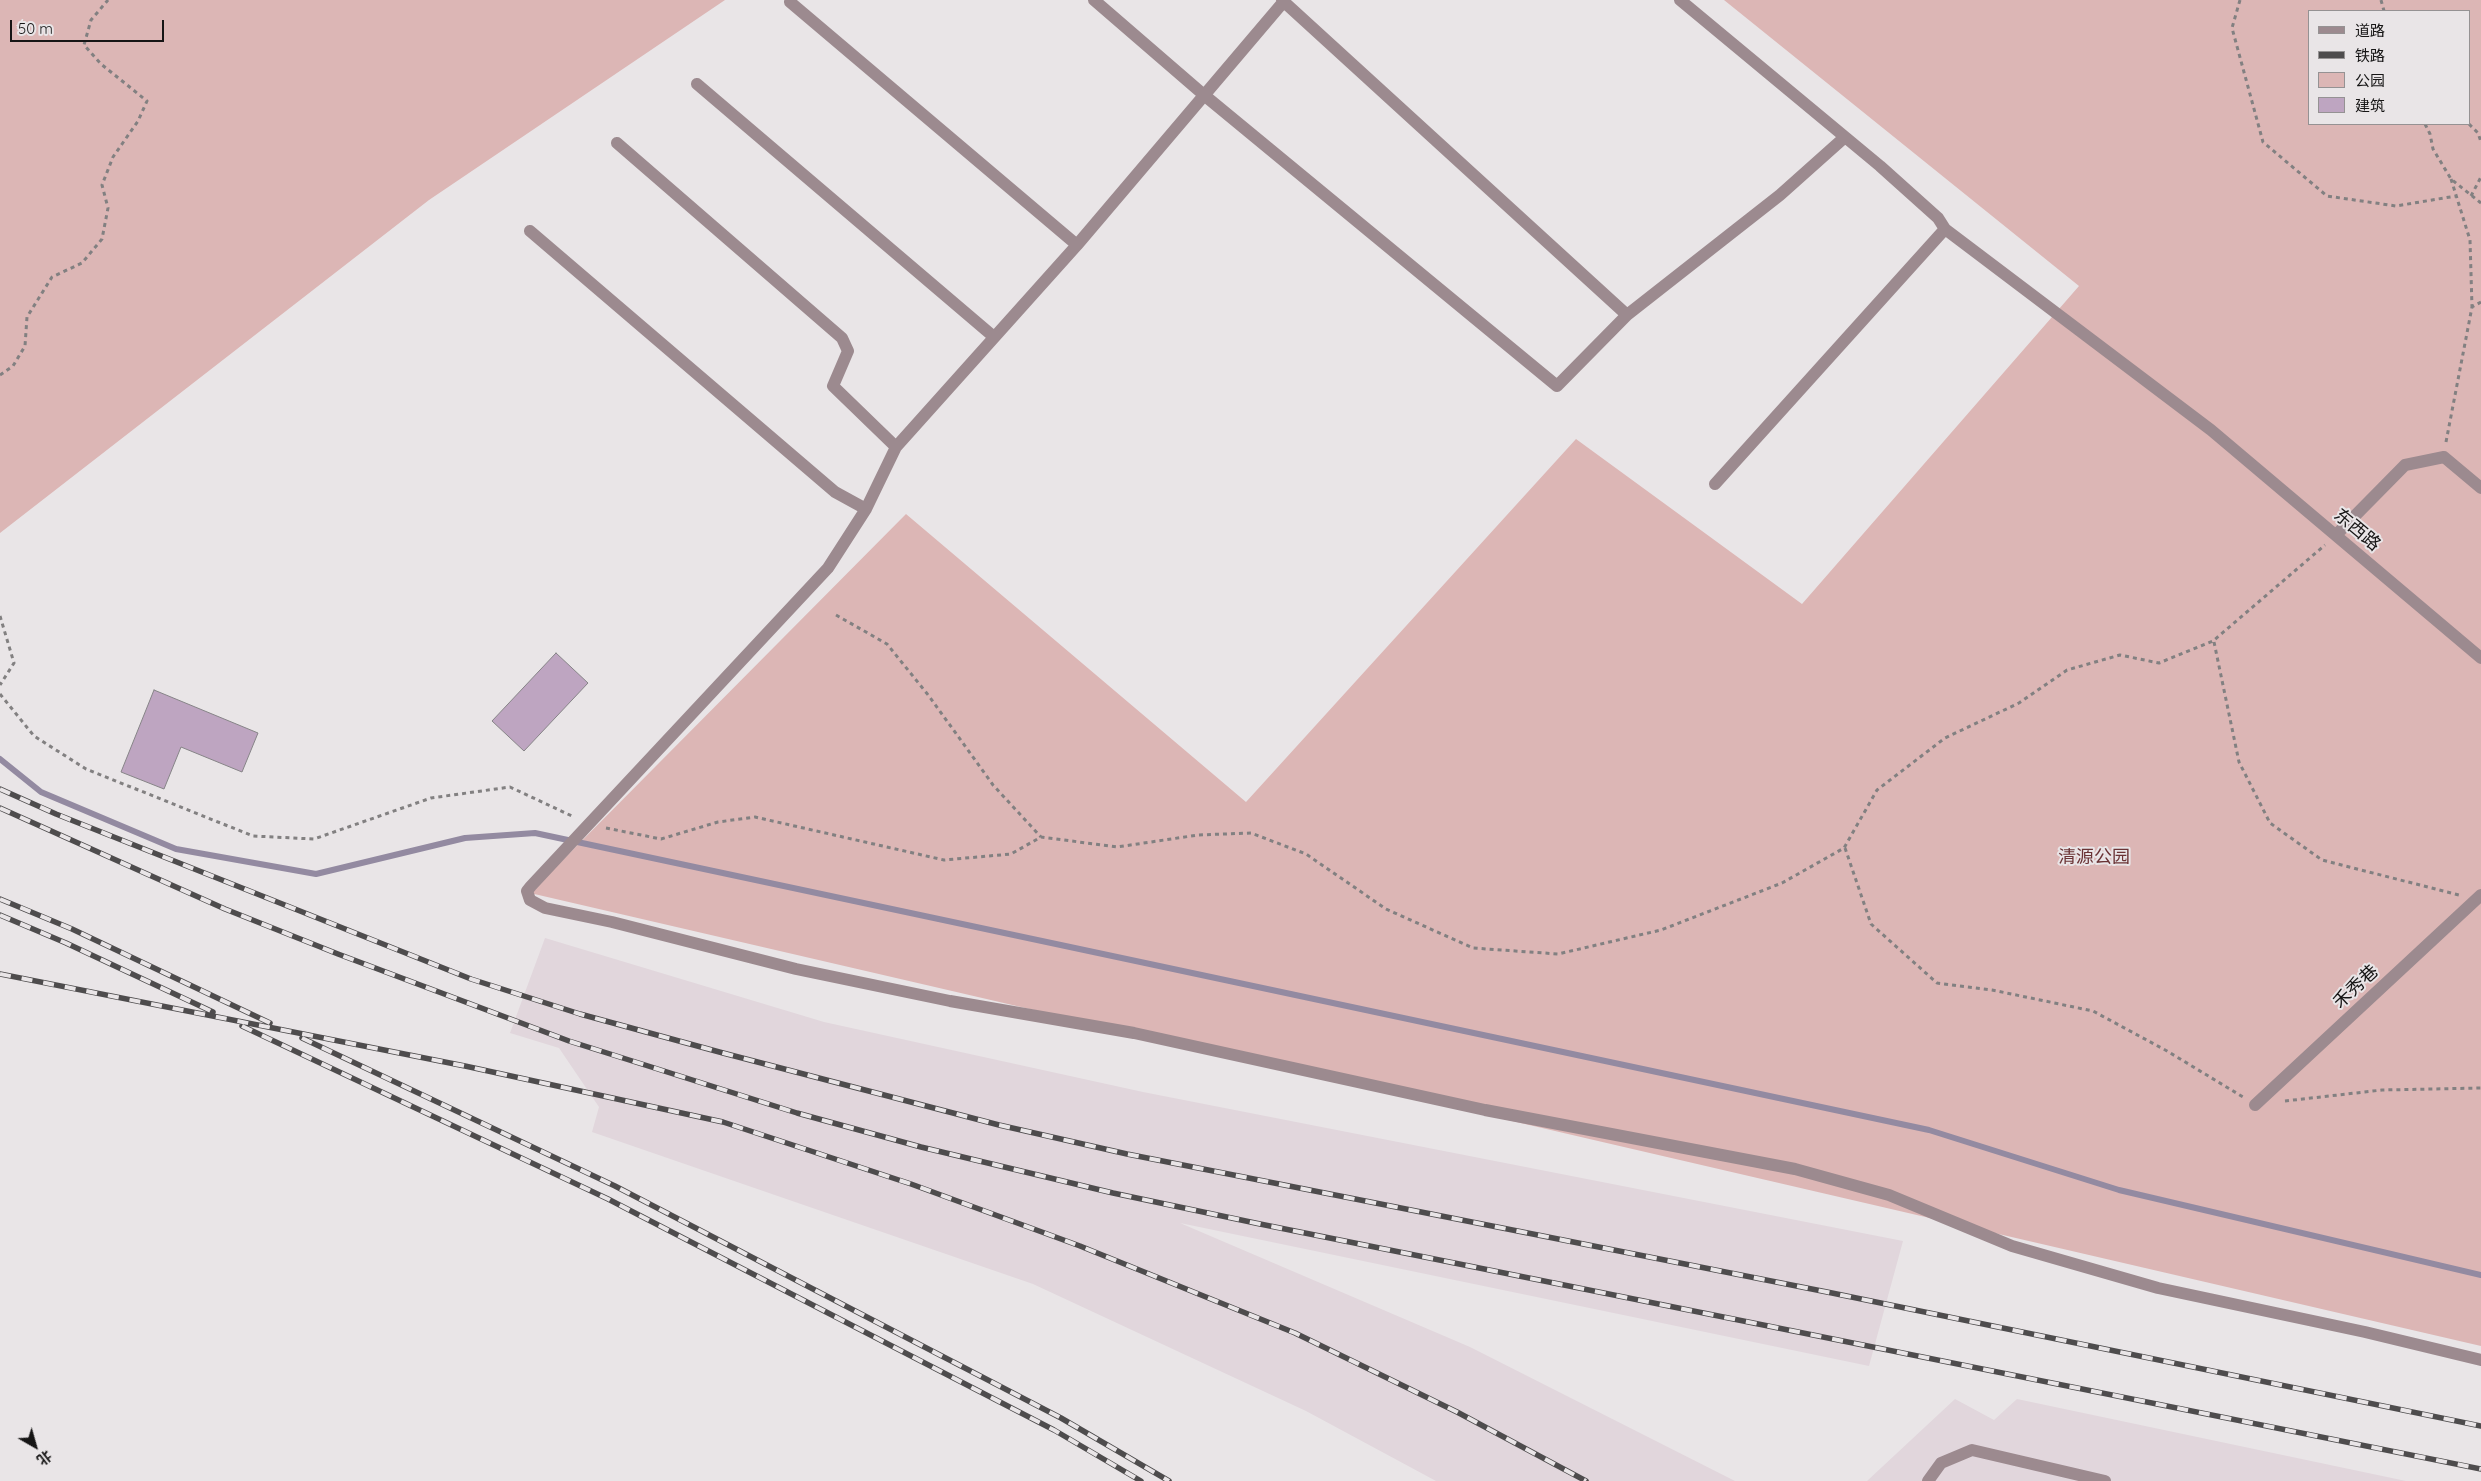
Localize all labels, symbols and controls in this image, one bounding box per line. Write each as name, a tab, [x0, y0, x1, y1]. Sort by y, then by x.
scale bar	[12, 10, 166, 42]
legend	[2308, 10, 2471, 125]
text: 50 m	[18, 19, 53, 38]
text: 道路	[2355, 21, 2385, 40]
text: 铁路	[2355, 46, 2385, 65]
text: 公园	[2355, 71, 2385, 90]
text: 建筑	[2355, 96, 2385, 115]
street label: 东西路	[2329, 504, 2385, 556]
park label: 清源公园	[2058, 847, 2130, 869]
street label: 禾秀巷	[2329, 961, 2383, 1013]
north arrow	[10, 1421, 60, 1471]
text: 北	[33, 1446, 55, 1469]

